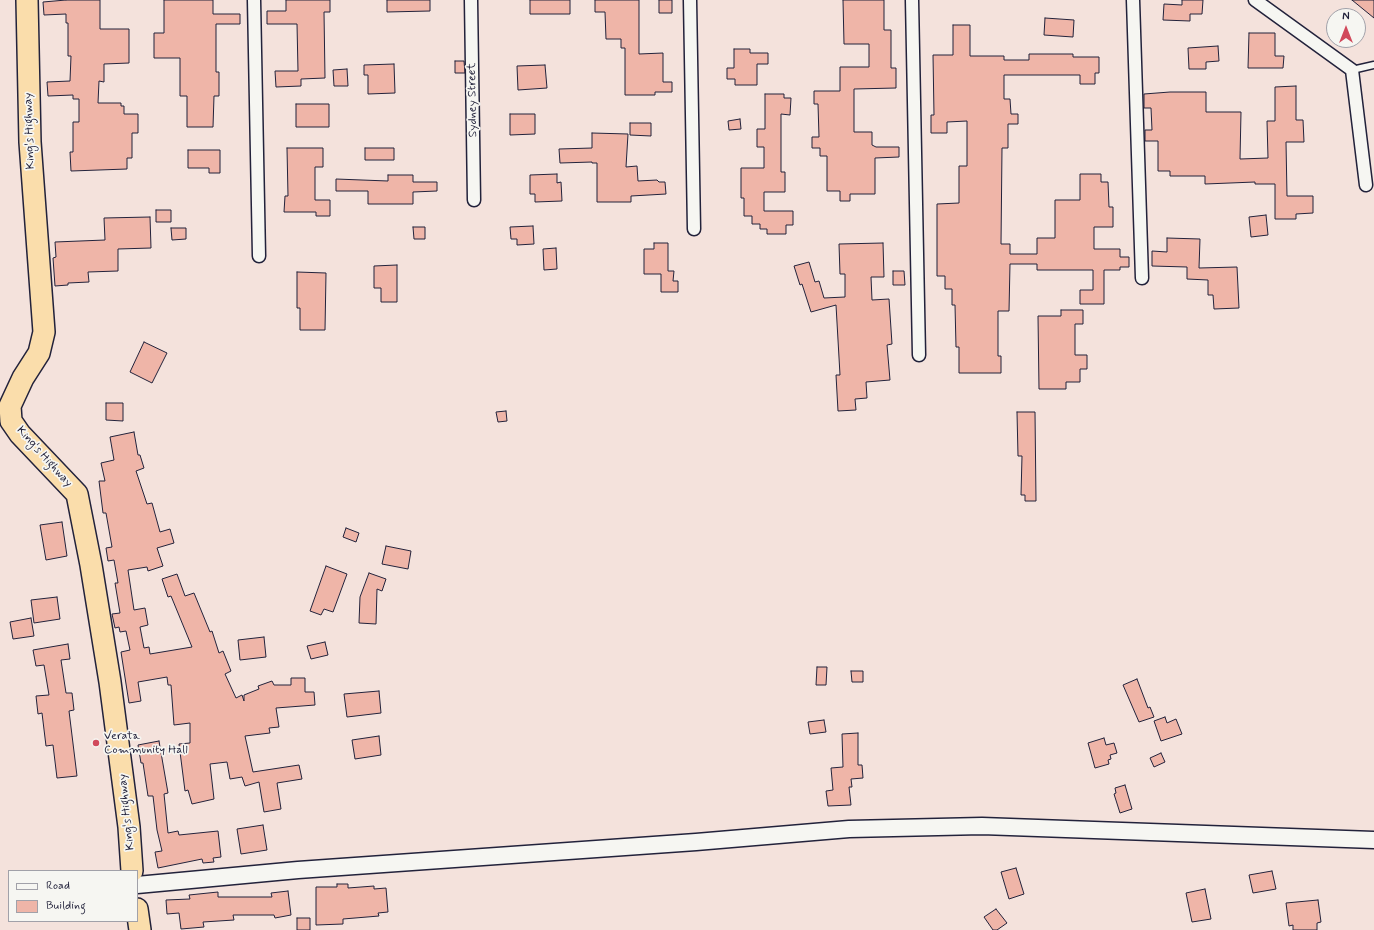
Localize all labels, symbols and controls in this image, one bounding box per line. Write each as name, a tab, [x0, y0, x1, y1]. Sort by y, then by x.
north arrow	[1326, 8, 1366, 48]
text: N	[1342, 10, 1350, 24]
street label: Sydney Street	[465, 63, 481, 137]
street label: King's Highway	[21, 92, 39, 170]
street label: King's Highway	[13, 424, 75, 490]
place label: Verata Community Hall	[104, 729, 188, 757]
marker: Verata Community Hall	[91, 738, 101, 748]
street label: King's Highway	[116, 773, 138, 851]
legend	[8, 870, 138, 922]
text: Road	[46, 878, 70, 894]
text: Building	[46, 898, 86, 914]

